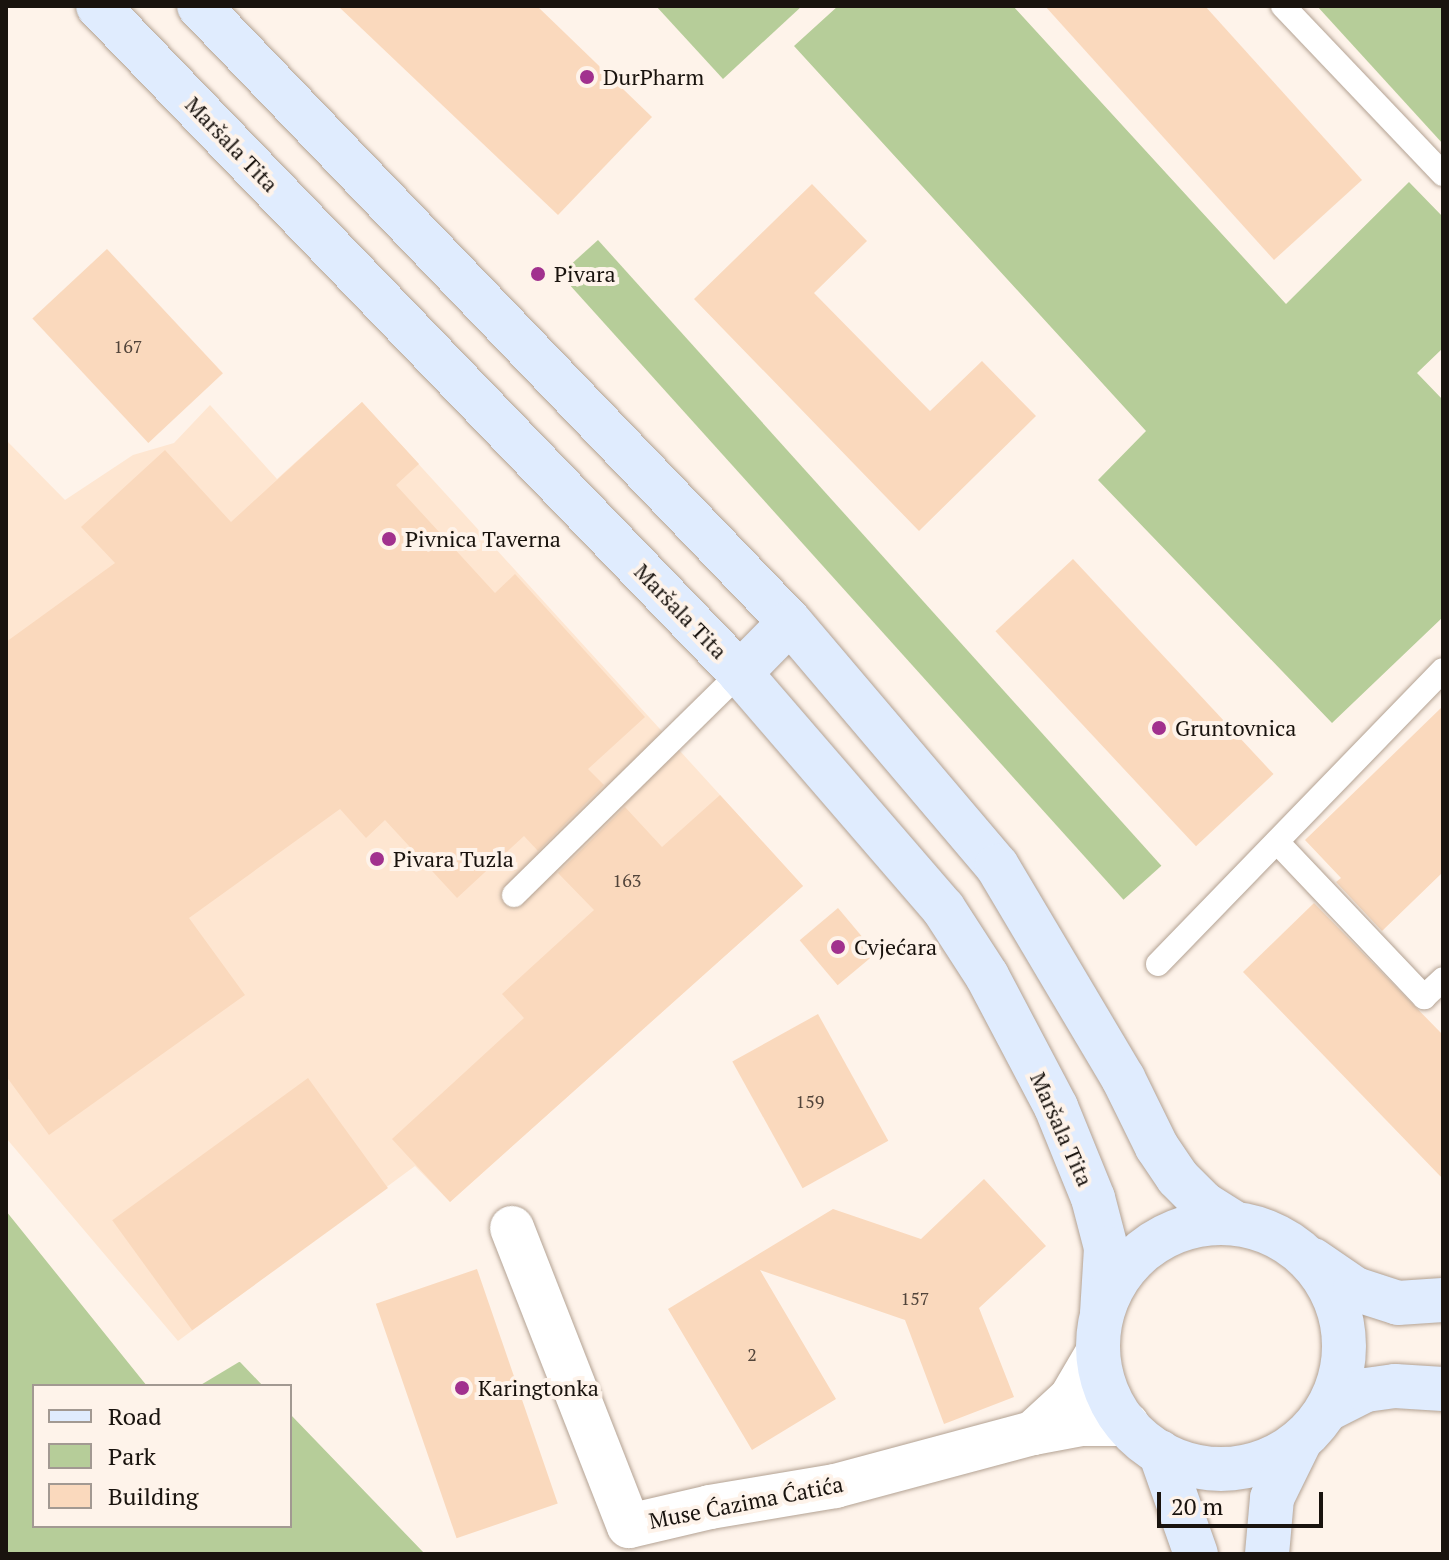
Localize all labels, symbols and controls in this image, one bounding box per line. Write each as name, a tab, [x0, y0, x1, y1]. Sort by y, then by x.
place label: DurPharm	[603, 64, 704, 90]
marker: DurPharm	[578, 68, 596, 86]
street label: Maršala Tita	[180, 91, 284, 197]
place label: Pivara	[554, 261, 616, 287]
marker: Pivara	[529, 265, 547, 283]
house number: 167	[114, 335, 142, 357]
place label: Pivnica Taverna	[405, 526, 561, 552]
marker: Pivnica Taverna	[380, 530, 398, 548]
street label: Maršala Tita	[629, 558, 733, 664]
place label: Gruntovnica	[1175, 715, 1296, 741]
marker: Gruntovnica	[1150, 719, 1168, 737]
place label: Pivara Tuzla	[393, 846, 514, 872]
marker: Pivara Tuzla	[368, 850, 386, 868]
house number: 163	[613, 869, 641, 891]
place label: Cvjećara	[854, 934, 937, 960]
marker: Cvjećara	[829, 938, 847, 956]
street label: Maršala Tita	[1025, 1068, 1099, 1190]
house number: 159	[796, 1090, 824, 1112]
house number: 157	[901, 1287, 929, 1309]
house number: 2	[747, 1343, 757, 1365]
place label: Karingtonka	[478, 1375, 599, 1401]
marker: Karingtonka	[453, 1379, 471, 1397]
legend	[32, 1384, 292, 1528]
text: Road	[108, 1400, 162, 1432]
text: Park	[108, 1440, 156, 1472]
street label: Muse Ćazima Ćatića	[647, 1470, 845, 1534]
scale bar	[1161, 1476, 1327, 1526]
text: Building	[108, 1480, 198, 1512]
text: 20 m	[1171, 1490, 1223, 1522]

